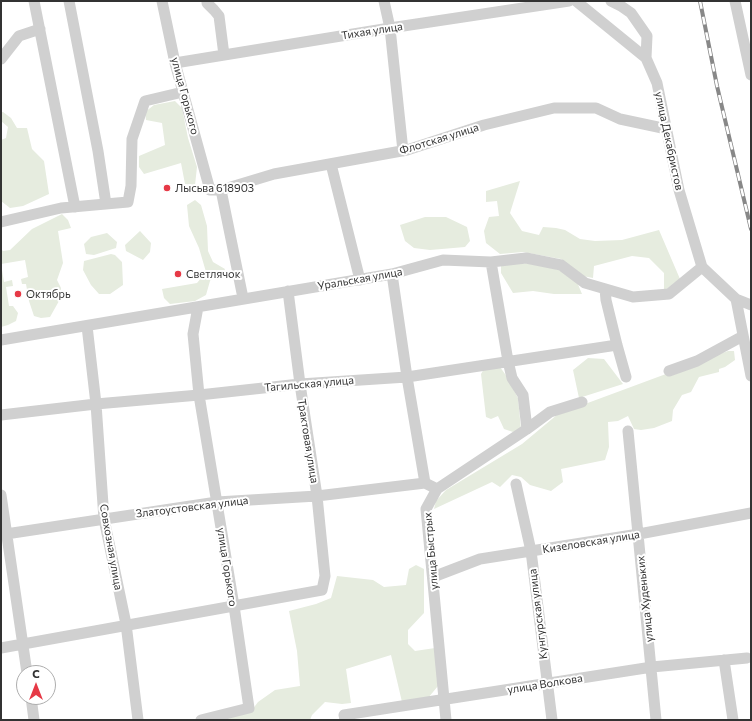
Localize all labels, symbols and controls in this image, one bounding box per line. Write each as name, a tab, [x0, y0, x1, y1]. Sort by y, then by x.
street label: Тихая улица	[340, 20, 404, 42]
street label: улица Горького	[168, 56, 202, 136]
street label: улица Декабристов	[652, 90, 686, 192]
street label: Флотская улица	[398, 121, 480, 157]
place label: Лысьва 618903	[175, 181, 254, 195]
marker: Лысьва 618903	[162, 183, 172, 193]
street label: Уральская улица	[317, 265, 403, 293]
place label: Светлячок	[186, 267, 241, 281]
marker: Светлячок	[173, 269, 183, 279]
place label: Октябрь	[26, 287, 71, 301]
marker: Октябрь	[13, 289, 23, 299]
street label: Тагильская улица	[264, 374, 354, 394]
street label: Трактовая улица	[295, 398, 321, 484]
street label: Златоустовская улица	[135, 494, 249, 520]
street label: Совхозная улица	[97, 503, 125, 591]
street label: улица Быстрых	[421, 512, 441, 590]
street label: улица Горького	[214, 527, 240, 607]
street label: Кизеловская улица	[541, 528, 641, 556]
street label: улица Худеньких	[634, 555, 656, 643]
street label: Кунгурская улица	[526, 568, 550, 660]
north arrow	[16, 665, 56, 705]
text: С	[32, 667, 40, 680]
street label: улица Волкова	[506, 672, 584, 696]

